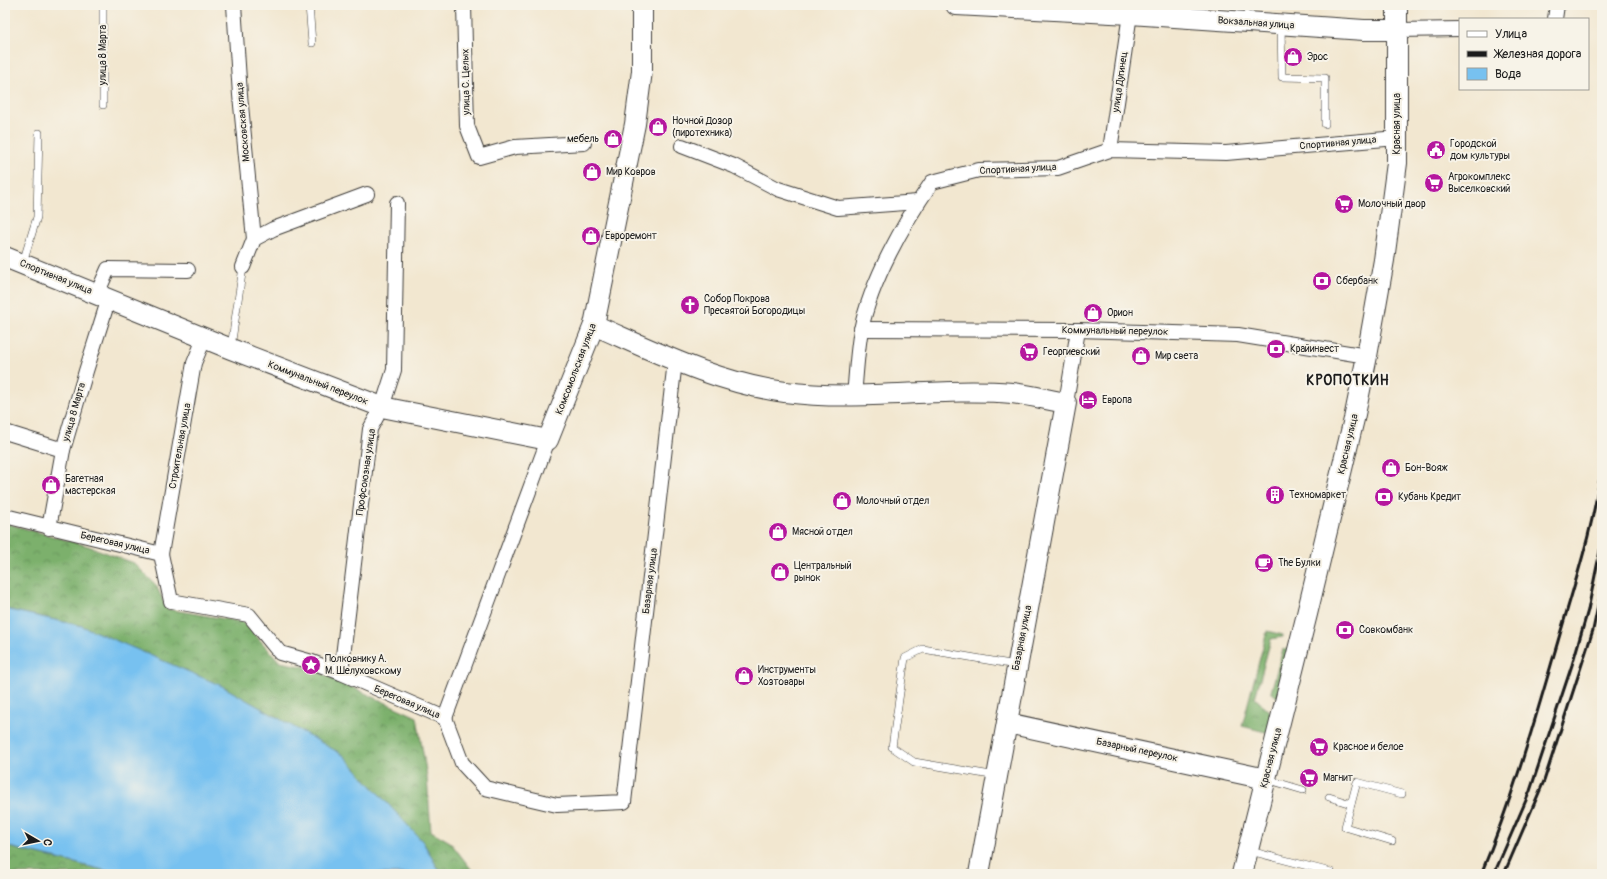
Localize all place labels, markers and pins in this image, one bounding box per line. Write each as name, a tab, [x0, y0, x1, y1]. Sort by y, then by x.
shop icon: Эрос	[1282, 46, 1304, 68]
place label: Эрос	[1307, 51, 1328, 63]
place label: Ночной Дозор (пиротехника)	[672, 115, 733, 139]
shop icon: Ночной Дозор (пиротехника)	[647, 116, 669, 138]
shop icon: мебель	[602, 128, 624, 150]
place label: мебель	[567, 133, 599, 145]
place label: Городской дом культуры	[1450, 138, 1510, 162]
public building icon: Городской дом культуры	[1425, 139, 1447, 161]
shop icon: Мир Ковров	[581, 161, 603, 183]
place label: Мир Ковров	[606, 166, 656, 178]
place label: Агрокомплекс Выселковский	[1448, 171, 1511, 195]
supermarket icon: Агрокомплекс Выселковский	[1423, 172, 1445, 194]
supermarket icon: Молочный двор	[1333, 193, 1355, 215]
place label: Молочный двор	[1358, 198, 1426, 210]
shop icon: Евроремонт	[580, 225, 602, 247]
place label: Евроремонт	[605, 230, 657, 242]
bank icon: Сбербанк	[1311, 270, 1333, 292]
place label: Сбербанк	[1336, 275, 1378, 287]
place label: Собор Покрова Пресвятой Богородицы	[704, 293, 805, 317]
church icon: Собор Покрова Пресвятой Богородицы	[679, 294, 701, 316]
shop icon: Орион	[1082, 302, 1104, 324]
place label: Орион	[1107, 307, 1133, 319]
bank icon: Крайинвест	[1265, 338, 1287, 360]
supermarket icon: Георгиевский	[1018, 341, 1040, 363]
place label: Крайинвест	[1290, 343, 1339, 355]
shop icon: Мир света	[1130, 345, 1152, 367]
place label: Георгиевский	[1043, 346, 1100, 358]
place label: Мир света	[1155, 350, 1198, 362]
hotel icon: Европа	[1077, 389, 1099, 411]
place label: Европа	[1102, 394, 1132, 406]
shop icon: Бон-Вояж	[1380, 457, 1402, 479]
place label: Бон-Вояж	[1405, 462, 1448, 474]
place label: Багетная мастерская	[65, 473, 116, 497]
shop icon: Багетная мастерская	[40, 474, 62, 496]
building icon: Техномаркет	[1264, 484, 1286, 506]
bank icon: Кубань Кредит	[1373, 486, 1395, 508]
place label: Техномаркет	[1289, 489, 1346, 501]
shop icon: Молочный отдел	[831, 490, 853, 512]
place label: Кубань Кредит	[1398, 491, 1461, 503]
place label: Молочный отдел	[856, 495, 929, 507]
shop icon: Мясной отдел	[767, 521, 789, 543]
place label: Мясной отдел	[792, 526, 853, 538]
cafe icon: The Булки	[1253, 552, 1275, 574]
place label: The Булки	[1278, 557, 1321, 569]
place label: Центральный рынок	[794, 560, 852, 584]
shop icon: Центральный рынок	[769, 561, 791, 583]
bank icon: Совкомбанк	[1334, 619, 1356, 641]
place label: Совкомбанк	[1359, 624, 1413, 636]
place label: Полковнику А. М. Шелуховскому	[325, 653, 402, 677]
place icon: Полковнику А. М. Шелуховскому	[300, 654, 322, 676]
place label: Инструменты Хозтовары	[758, 664, 816, 688]
shop icon: Инструменты Хозтовары	[733, 665, 755, 687]
supermarket icon: Красное и белое	[1308, 736, 1330, 758]
place label: Красное и белое	[1333, 741, 1404, 753]
supermarket icon: Магнит	[1298, 767, 1320, 789]
place label: Магнит	[1323, 772, 1353, 784]

